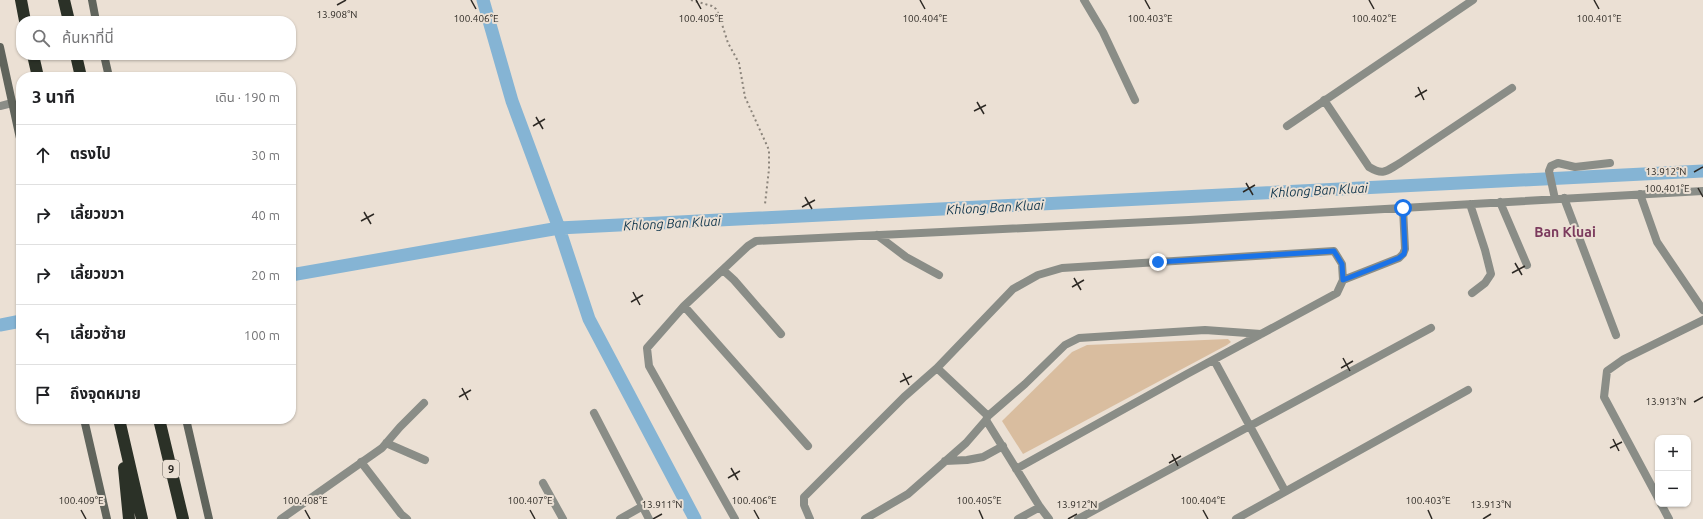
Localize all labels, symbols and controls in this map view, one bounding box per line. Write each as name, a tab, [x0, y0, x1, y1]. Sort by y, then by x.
text: 13.908°N	[316, 9, 358, 20]
text: 100.406°E	[453, 13, 499, 24]
text: 100.405°E	[678, 13, 724, 24]
text: 100.404°E	[902, 13, 948, 24]
text: 100.403°E	[1127, 13, 1173, 24]
text: 100.402°E	[1351, 13, 1397, 24]
text: 100.401°E	[1576, 13, 1622, 24]
search box	[16, 16, 296, 60]
icon: search	[30, 27, 52, 49]
text: ค้นหาที่นี่	[62, 29, 114, 46]
text: 3 นาที	[32, 87, 75, 106]
text: เดิน · 190 m	[215, 90, 280, 104]
icon: ahead	[32, 144, 54, 166]
text: ตรงไป	[70, 145, 111, 162]
text: 30 m	[251, 148, 280, 162]
text: 13.912°N	[1645, 166, 1687, 177]
water label: Khlong Ban Kluai	[1270, 180, 1369, 200]
text: 100.401°E	[1644, 183, 1690, 194]
water label: Khlong Ban Kluai	[946, 197, 1045, 217]
route start	[1394, 199, 1412, 217]
icon: right	[32, 204, 54, 226]
text: เลี้ยวขวา	[70, 205, 124, 222]
text: 40 m	[251, 208, 280, 222]
water label: Khlong Ban Kluai	[623, 213, 722, 233]
district label: Ban Kluai	[1534, 224, 1596, 240]
route end	[1149, 253, 1167, 271]
icon: right	[32, 264, 54, 286]
text: เลี้ยวขวา	[70, 265, 124, 282]
text: 20 m	[251, 268, 280, 282]
icon: left	[32, 324, 54, 346]
text: เลี้ยวซ้าย	[70, 325, 126, 342]
text: 100 m	[244, 328, 280, 342]
icon: arrive	[32, 384, 54, 406]
text: ถึงจุดหมาย	[70, 385, 141, 402]
text: 13.913°N	[1645, 396, 1687, 407]
map controls	[1655, 435, 1691, 507]
button: +	[1655, 435, 1691, 471]
road number: 9	[163, 460, 179, 478]
button: −	[1655, 471, 1691, 507]
text: 100.409°E	[58, 495, 104, 506]
text: 100.408°E	[282, 495, 328, 506]
text: 100.407°E	[507, 495, 553, 506]
text: 100.406°E	[731, 495, 777, 506]
text: 100.405°E	[956, 495, 1002, 506]
text: 100.404°E	[1180, 495, 1226, 506]
text: 100.403°E	[1405, 495, 1451, 506]
text: 13.911°N	[641, 499, 683, 510]
text: 13.912°N	[1056, 499, 1098, 510]
text: 13.913°N	[1470, 499, 1512, 510]

